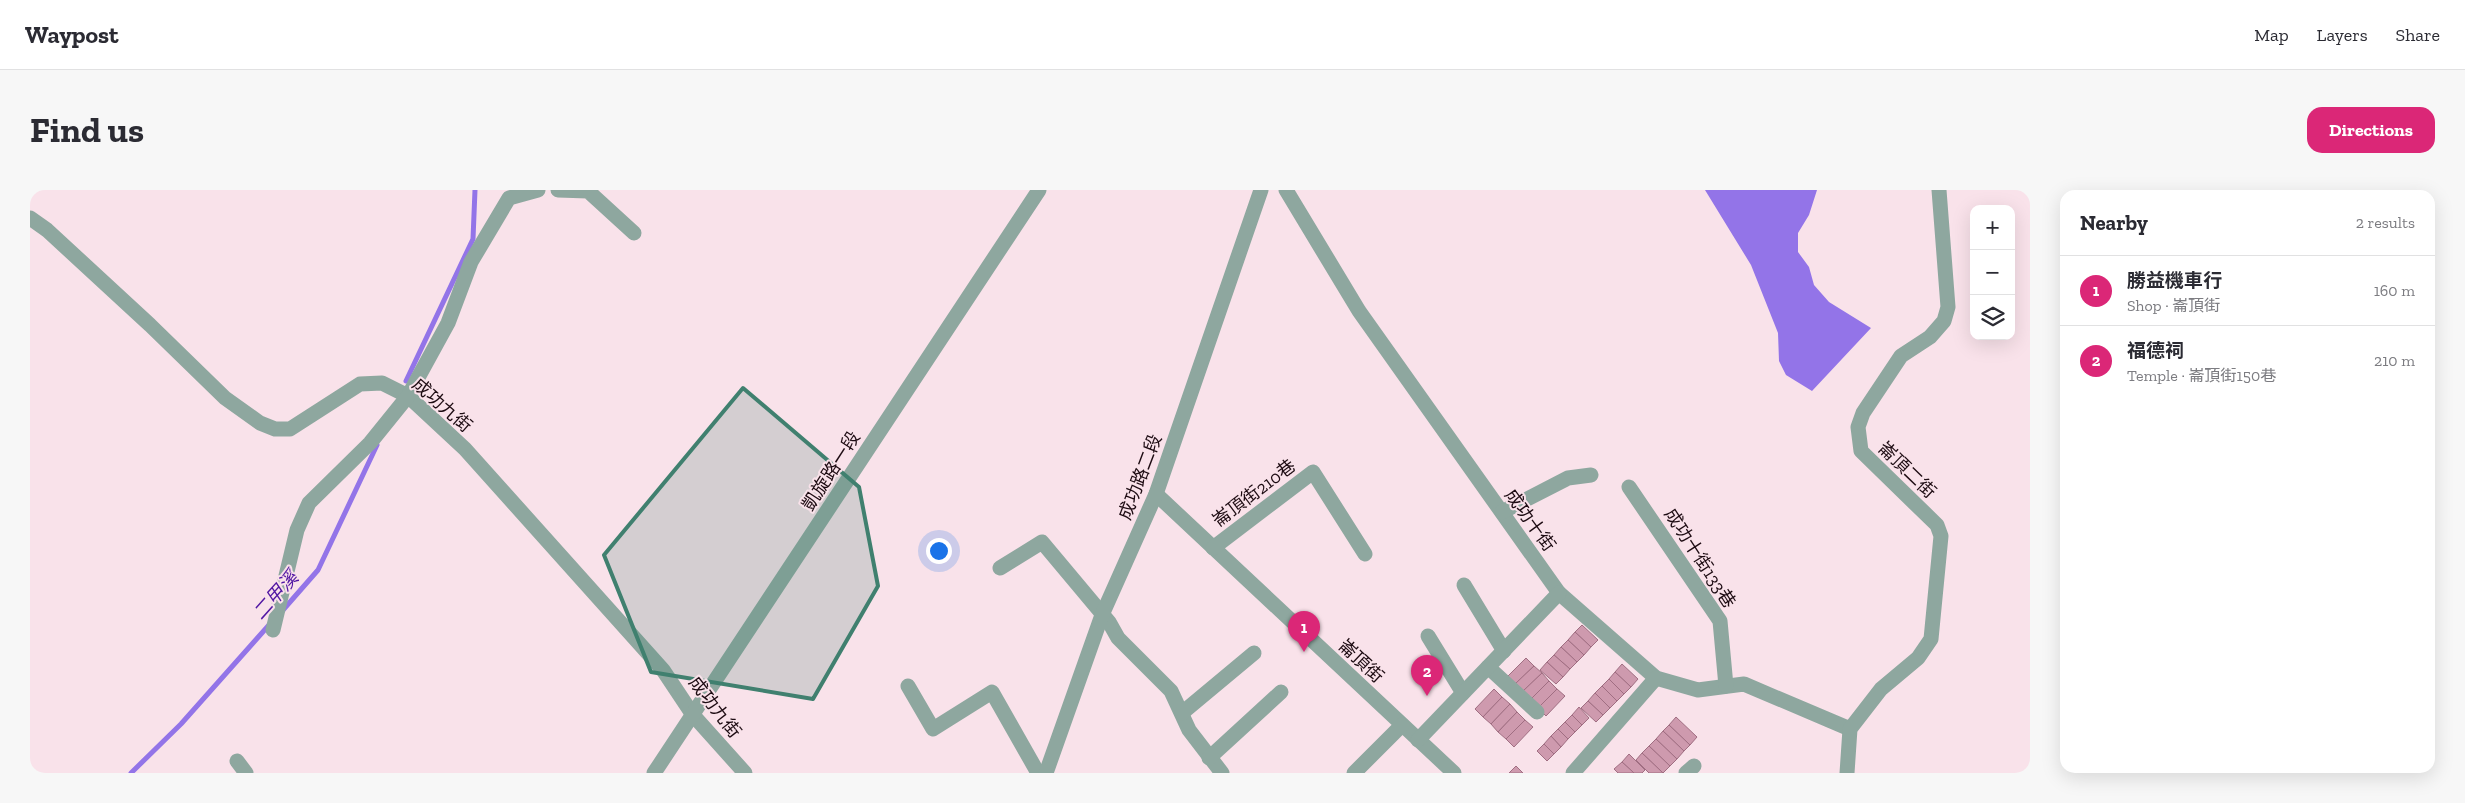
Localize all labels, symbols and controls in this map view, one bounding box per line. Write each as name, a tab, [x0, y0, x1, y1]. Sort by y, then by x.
text: Waypost	[25, 20, 119, 49]
text: Map	[2254, 24, 2289, 46]
text: Layers	[2317, 24, 2368, 46]
text: Share	[2396, 24, 2440, 46]
button: Directions	[2307, 107, 2435, 153]
text: Find us	[30, 109, 144, 151]
map controls	[1970, 205, 2015, 340]
button: +	[1970, 205, 2015, 250]
text: Nearby	[2080, 210, 2148, 235]
text: 2 results	[2356, 213, 2415, 232]
button: −	[1970, 250, 2015, 295]
text: 勝益機車行	[2127, 269, 2222, 292]
text: 1	[2093, 281, 2099, 300]
text: 160 m	[2374, 281, 2415, 300]
button: layers	[1970, 295, 2015, 340]
text: Shop · 崙頂街	[2127, 296, 2220, 315]
text: 福德祠	[2127, 339, 2184, 362]
text: 2	[2092, 351, 2100, 370]
text: 210 m	[2374, 351, 2415, 370]
text: Temple · 崙頂街150巷	[2127, 366, 2276, 385]
street label: 成功九街	[408, 373, 476, 437]
street label: 凱旋路一段	[797, 427, 865, 515]
street label: 成功路二段	[1114, 431, 1166, 523]
street label: 崙頂二街	[1873, 437, 1941, 503]
street label: 崙頂街210巷	[1208, 455, 1300, 531]
street label: 成功十街	[1500, 484, 1560, 556]
street label: 成功十街133巷	[1660, 504, 1740, 612]
your location	[926, 538, 952, 564]
water label: 二甲溪	[248, 564, 305, 624]
pin: 1	[1288, 611, 1320, 652]
street label: 崙頂街	[1334, 635, 1388, 687]
pin: 2	[1411, 655, 1443, 696]
street label: 成功九街	[684, 672, 746, 742]

